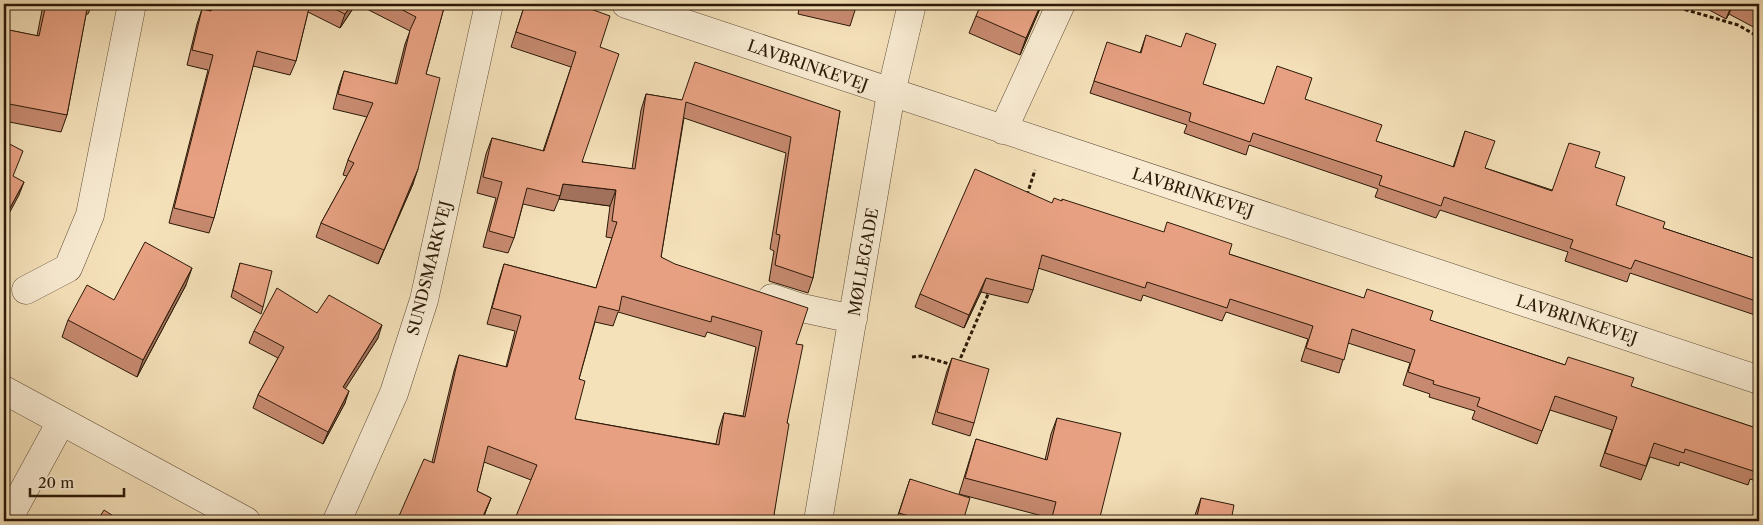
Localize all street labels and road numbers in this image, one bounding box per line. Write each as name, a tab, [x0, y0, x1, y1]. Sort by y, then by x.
street label: LAVBRINKEVEJ	[745, 35, 871, 95]
street label: LAVBRINKEVEJ	[1130, 163, 1256, 221]
street label: SUNDSMARKVEJ	[403, 198, 455, 337]
street label: MØLLEGADE	[844, 206, 882, 318]
street label: LAVBRINKEVEJ	[1514, 290, 1640, 348]

